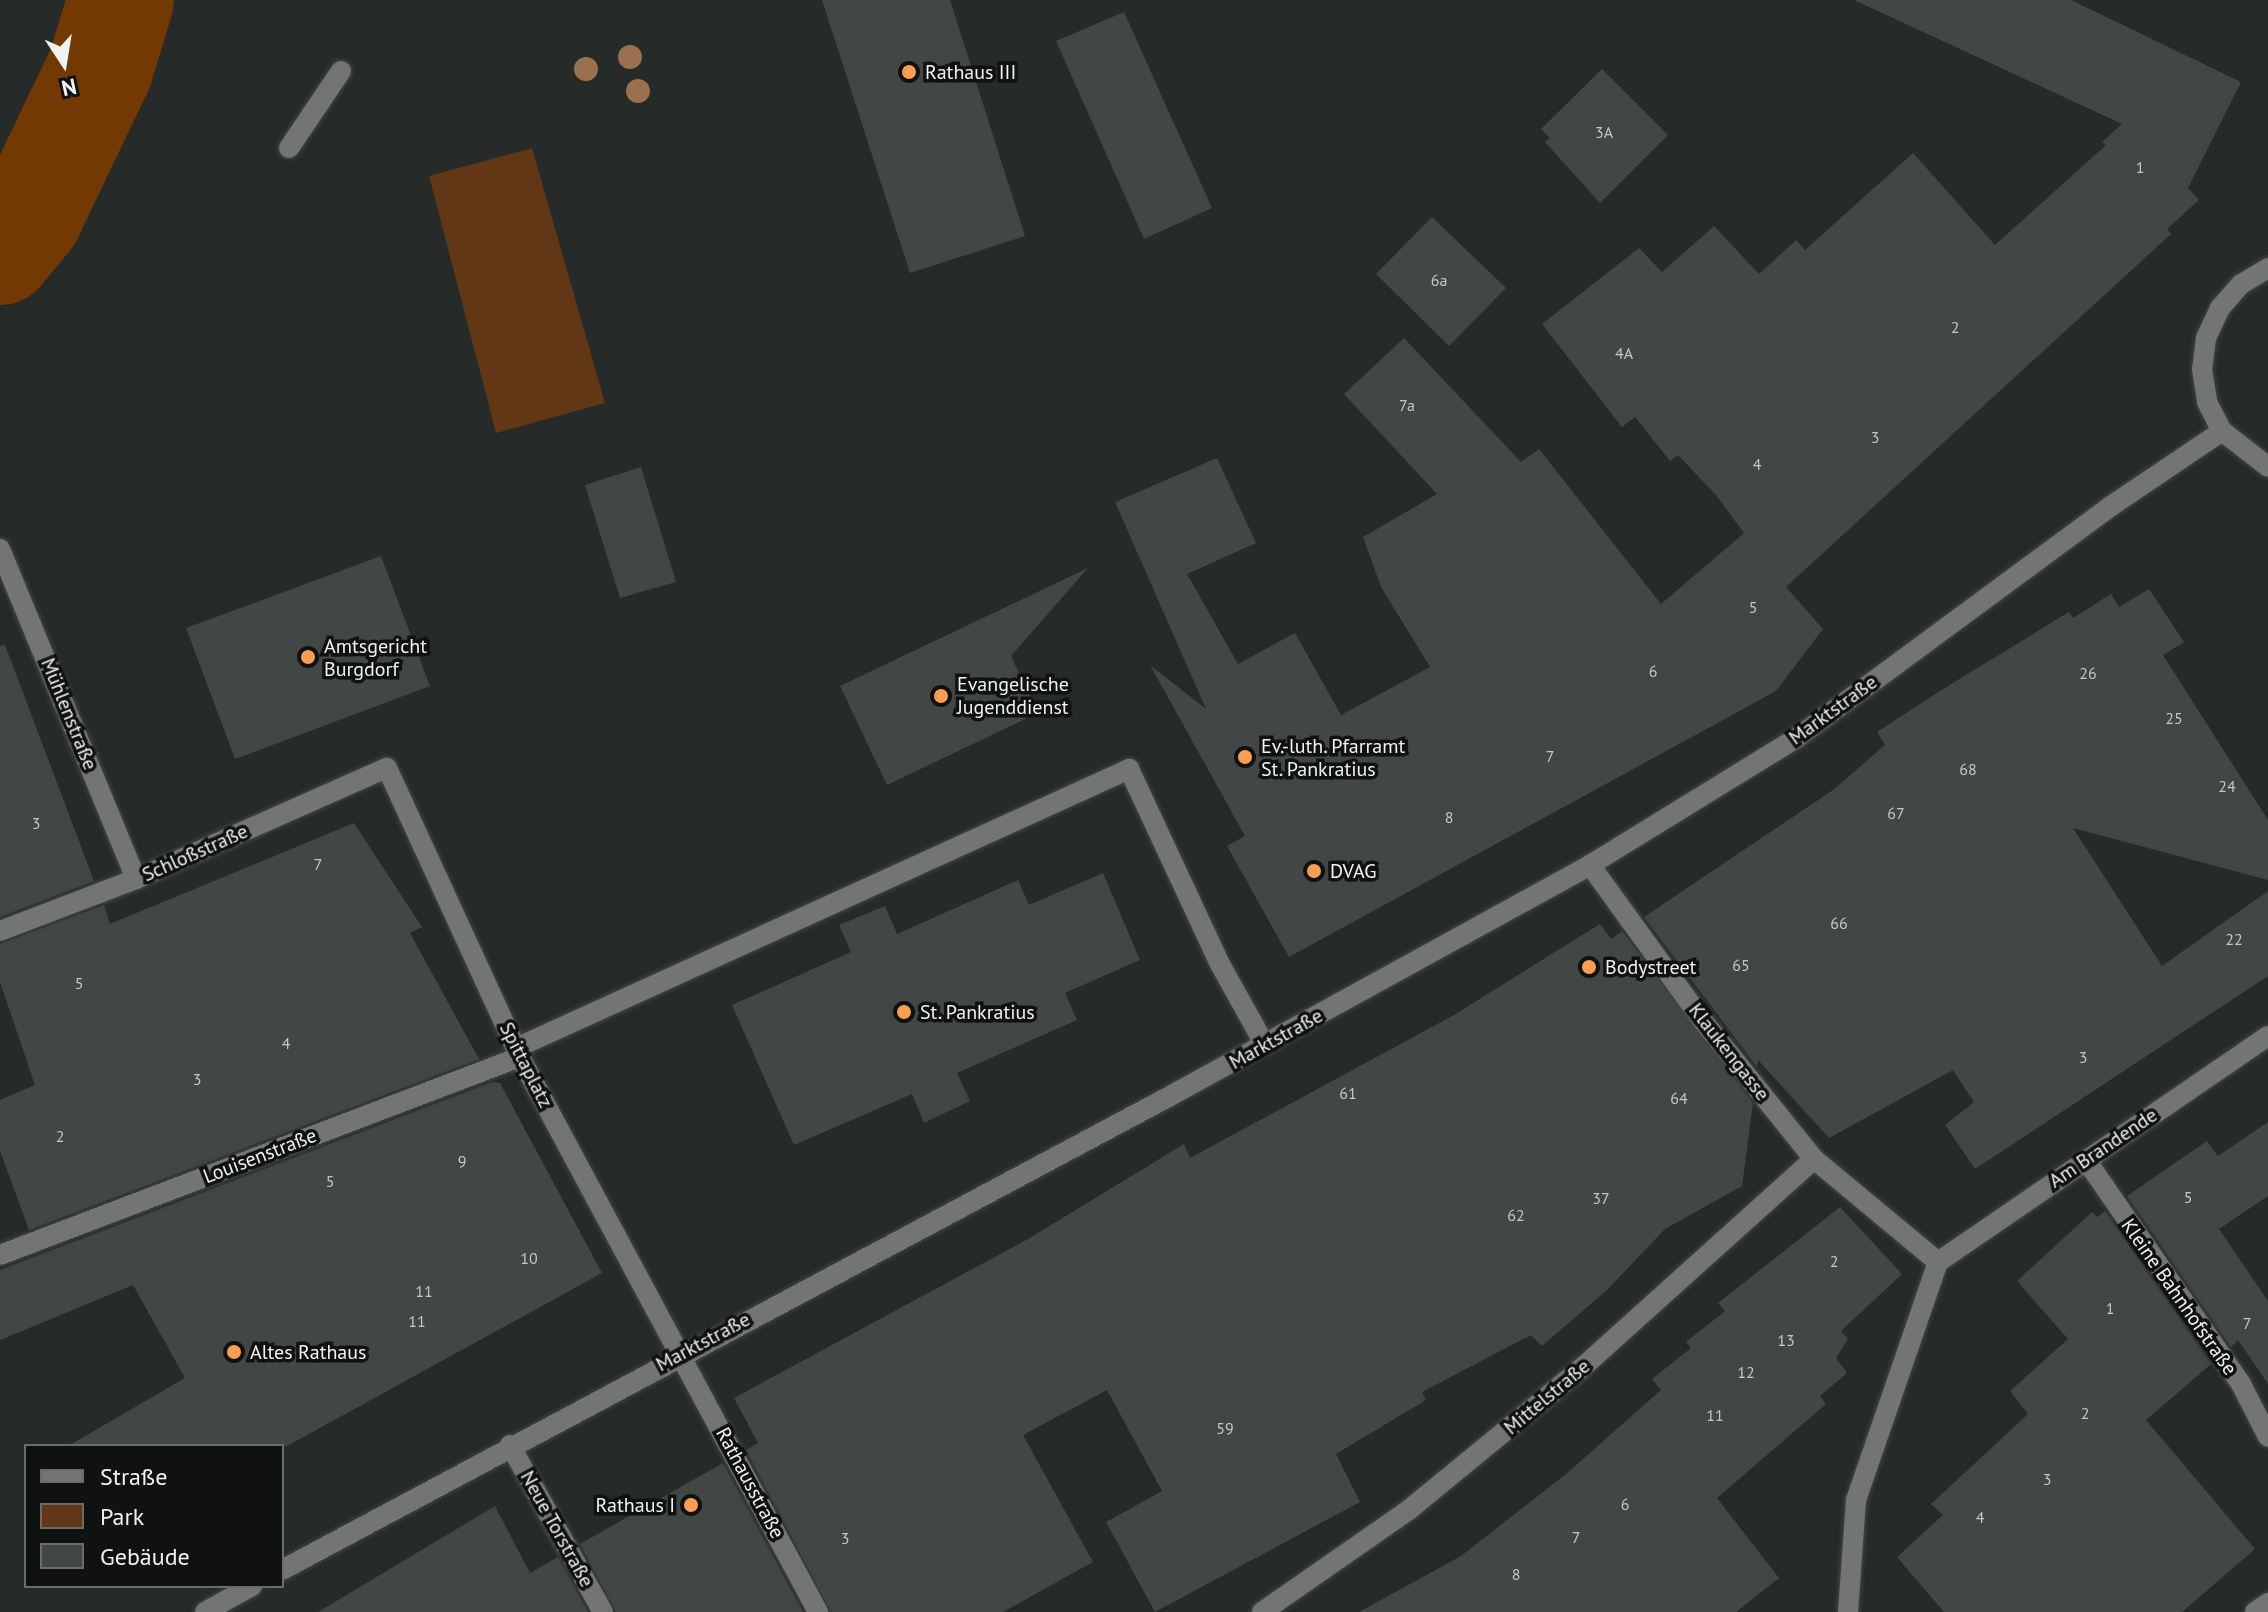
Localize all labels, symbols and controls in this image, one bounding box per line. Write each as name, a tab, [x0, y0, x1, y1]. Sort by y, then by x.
north arrow	[24, 24, 104, 104]
place label: Rathaus III	[925, 60, 1016, 84]
marker: Rathaus III	[900, 63, 918, 81]
text: N	[59, 72, 79, 103]
house number: 3A	[1595, 122, 1613, 142]
house number: 1	[2136, 157, 2144, 177]
house number: 6a	[1431, 270, 1447, 290]
house number: 2	[1951, 317, 1959, 337]
house number: 4A	[1615, 343, 1633, 363]
house number: 7a	[1399, 395, 1415, 415]
house number: 3	[1871, 427, 1879, 447]
house number: 4	[1753, 454, 1761, 474]
house number: 5	[1749, 597, 1757, 617]
place label: Amtsgericht Burgdorf	[324, 634, 427, 681]
marker: Amtsgericht Burgdorf	[299, 648, 317, 666]
street label: Mühlenstraße	[36, 655, 102, 773]
house number: 6	[1649, 661, 1657, 681]
house number: 26	[2079, 663, 2097, 683]
street label: Marktstraße	[1784, 670, 1882, 750]
place label: Evangelische Jugenddienst	[957, 672, 1069, 719]
marker: Evangelische Jugenddienst	[932, 687, 950, 705]
house number: 25	[2165, 708, 2183, 728]
place label: Ev.-luth. Pfarramt St. Pankratius	[1261, 734, 1407, 781]
house number: 7	[1546, 746, 1554, 766]
marker: Ev.-luth. Pfarramt St. Pankratius	[1236, 748, 1254, 766]
house number: 68	[1959, 759, 1977, 779]
house number: 24	[2218, 776, 2236, 796]
house number: 67	[1887, 803, 1905, 823]
house number: 8	[1445, 807, 1453, 827]
house number: 3	[32, 813, 40, 833]
street label: Schloßstraße	[139, 819, 251, 887]
house number: 7	[314, 854, 322, 874]
place label: DVAG	[1330, 859, 1376, 883]
marker: DVAG	[1305, 862, 1323, 880]
house number: 66	[1830, 913, 1848, 933]
house number: 22	[2225, 929, 2243, 949]
place label: Bodystreet	[1605, 955, 1696, 979]
house number: 65	[1732, 955, 1750, 975]
marker: Bodystreet	[1580, 958, 1598, 976]
house number: 5	[75, 973, 83, 993]
street label: Klaukengasse	[1684, 999, 1774, 1105]
place label: St. Pankratius	[920, 1000, 1036, 1024]
marker: St. Pankratius	[895, 1003, 913, 1021]
street label: Marktstraße	[1225, 1004, 1327, 1074]
street label: Spittaplatz	[494, 1018, 558, 1112]
house number: 4	[282, 1033, 290, 1053]
house number: 3	[2079, 1047, 2087, 1067]
house number: 3	[193, 1069, 201, 1089]
house number: 61	[1339, 1083, 1357, 1103]
house number: 64	[1670, 1088, 1688, 1108]
street label: Am Brandende	[2044, 1103, 2162, 1193]
street label: Louisenstraße	[200, 1123, 320, 1189]
house number: 2	[56, 1126, 64, 1146]
house number: 9	[458, 1151, 466, 1171]
house number: 5	[326, 1171, 334, 1191]
house number: 5	[2184, 1187, 2192, 1207]
house number: 37	[1592, 1188, 1610, 1208]
house number: 62	[1507, 1205, 1525, 1225]
street label: Kleine Bahnhofstraße	[2116, 1214, 2242, 1380]
house number: 10	[520, 1248, 538, 1268]
house number: 2	[1830, 1251, 1838, 1271]
house number: 11	[415, 1281, 433, 1301]
house number: 1	[2106, 1298, 2114, 1318]
street label: Marktstraße	[652, 1307, 754, 1377]
house number: 11	[408, 1311, 426, 1331]
house number: 7	[2243, 1313, 2251, 1333]
house number: 13	[1777, 1330, 1795, 1350]
place label: Altes Rathaus	[250, 1340, 366, 1364]
marker: Altes Rathaus	[225, 1343, 243, 1361]
street label: Mittelstraße	[1499, 1354, 1595, 1440]
house number: 12	[1737, 1362, 1755, 1382]
house number: 2	[2081, 1403, 2089, 1423]
house number: 11	[1706, 1405, 1724, 1425]
house number: 59	[1216, 1418, 1234, 1438]
street label: Rathausstraße	[711, 1423, 789, 1543]
legend	[24, 1444, 284, 1588]
text: Straße	[100, 1461, 167, 1492]
street label: Neue Torstraße	[515, 1466, 599, 1592]
house number: 3	[2043, 1469, 2051, 1489]
place label: Rathaus I	[595, 1493, 675, 1517]
house number: 6	[1621, 1494, 1629, 1514]
marker: Rathaus I	[682, 1496, 700, 1514]
text: Park	[100, 1501, 144, 1532]
house number: 4	[1976, 1507, 1984, 1527]
house number: 7	[1572, 1527, 1580, 1547]
house number: 3	[841, 1528, 849, 1548]
text: Gebäude	[100, 1541, 190, 1572]
house number: 8	[1512, 1564, 1520, 1584]

